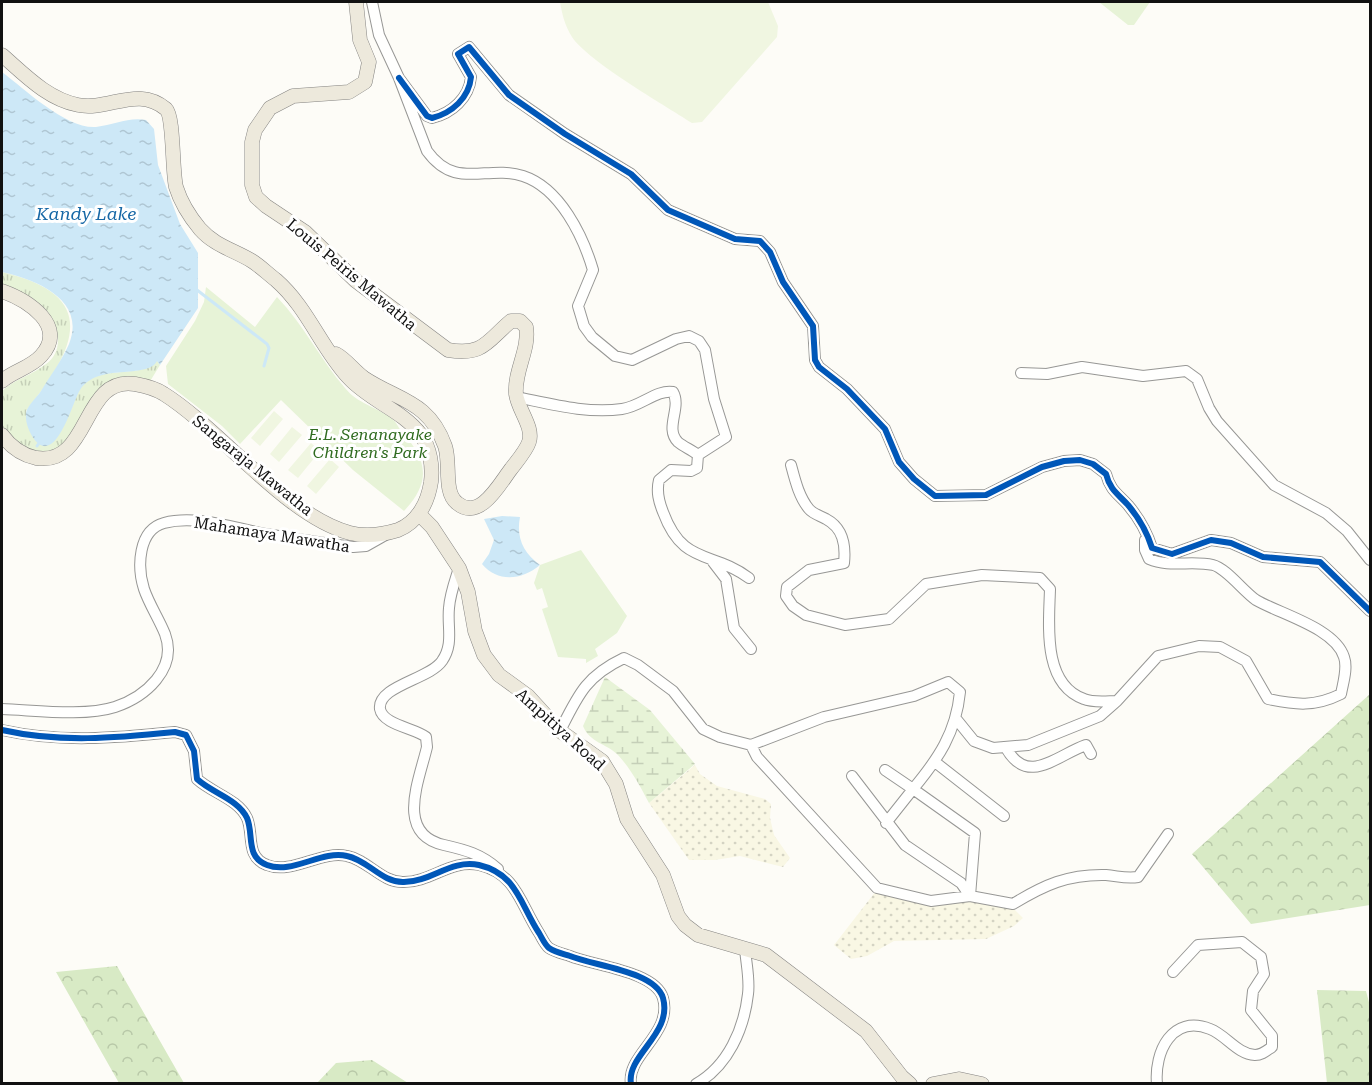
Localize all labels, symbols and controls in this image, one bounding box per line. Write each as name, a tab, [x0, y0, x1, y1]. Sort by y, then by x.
water label: Kandy Lake	[35, 203, 136, 224]
street label: Louis Peiris Mawatha	[283, 214, 421, 335]
street label: Sangaraja Mawatha	[189, 411, 317, 520]
park label: E.L. Senanayake Children's Park	[307, 425, 432, 462]
street label: Mahamaya Mawatha	[193, 513, 351, 556]
street label: Ampitiya Road	[512, 684, 609, 774]

